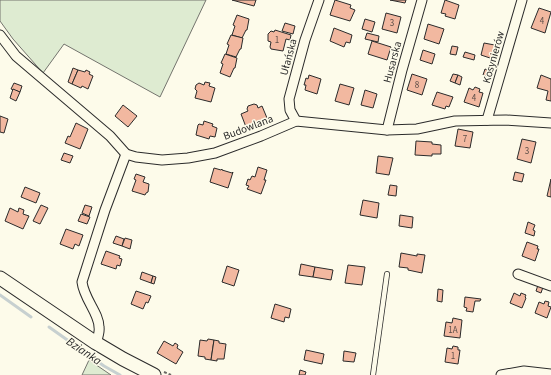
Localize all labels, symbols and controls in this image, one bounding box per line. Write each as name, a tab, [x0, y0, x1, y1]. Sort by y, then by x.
house number: 4	[540, 15, 545, 28]
house number: 3	[390, 17, 395, 30]
street label: Kosynierów	[479, 29, 508, 85]
house number: 1	[275, 34, 279, 47]
street label: Ułańska	[276, 37, 301, 77]
street label: Husarska	[380, 40, 405, 85]
house number: 8	[415, 79, 420, 92]
house number: 4	[472, 92, 477, 105]
street label: Budowlana	[221, 111, 275, 144]
house number: 7	[463, 133, 468, 146]
house number: 3	[525, 145, 530, 158]
house number: 1A	[448, 324, 458, 337]
water label: Bzianka	[63, 333, 105, 370]
house number: 1	[451, 350, 455, 363]

